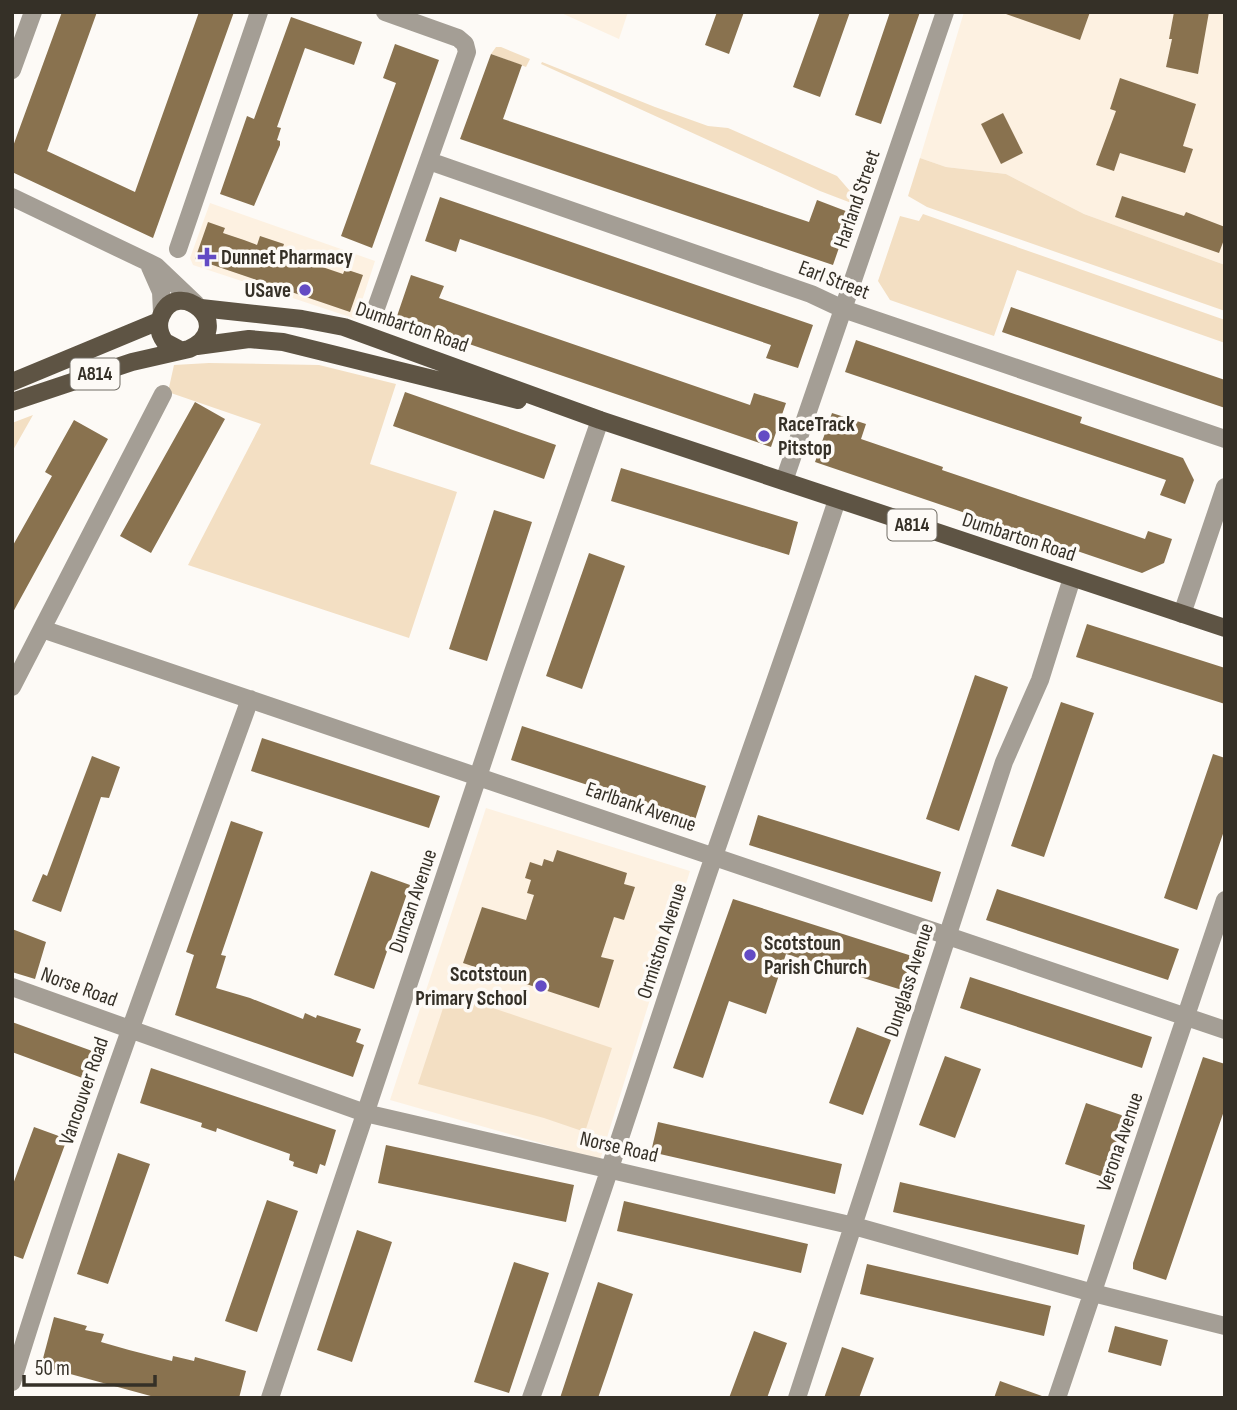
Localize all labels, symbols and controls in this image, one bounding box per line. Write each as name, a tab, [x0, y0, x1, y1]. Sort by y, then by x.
street label: Harland Street	[829, 147, 885, 251]
place label: Dunnet Pharmacy	[221, 245, 353, 270]
marker: Dunnet Pharmacy	[199, 249, 215, 265]
street label: Earl Street	[795, 255, 873, 305]
place label: USave	[245, 278, 291, 303]
marker: USave	[297, 282, 313, 298]
street label: Dumbarton Road	[352, 296, 472, 358]
road number: A814	[70, 358, 119, 390]
place label: RaceTrack Pitstop	[778, 412, 855, 461]
marker: RaceTrack Pitstop	[756, 428, 772, 444]
street label: Dumbarton Road	[959, 507, 1079, 567]
road number: A814	[888, 510, 936, 540]
street label: Earlbank Avenue	[583, 776, 699, 838]
street label: Duncan Avenue	[384, 846, 442, 956]
street label: Ormiston Avenue	[632, 880, 692, 1002]
street label: Dunglass Avenue	[879, 920, 939, 1040]
place label: Scotstoun Parish Church	[764, 931, 867, 980]
marker: Scotstoun Parish Church	[742, 947, 758, 963]
street label: Norse Road	[37, 962, 121, 1012]
place label: Scotstoun Primary School	[415, 962, 527, 1011]
marker: Scotstoun Primary School	[533, 978, 549, 994]
street label: Vancouver Road	[54, 1034, 114, 1148]
street label: Verona Avenue	[1091, 1089, 1149, 1195]
street label: Norse Road	[577, 1126, 661, 1168]
scale bar	[24, 1344, 156, 1388]
text: 50 m	[35, 1356, 70, 1381]

